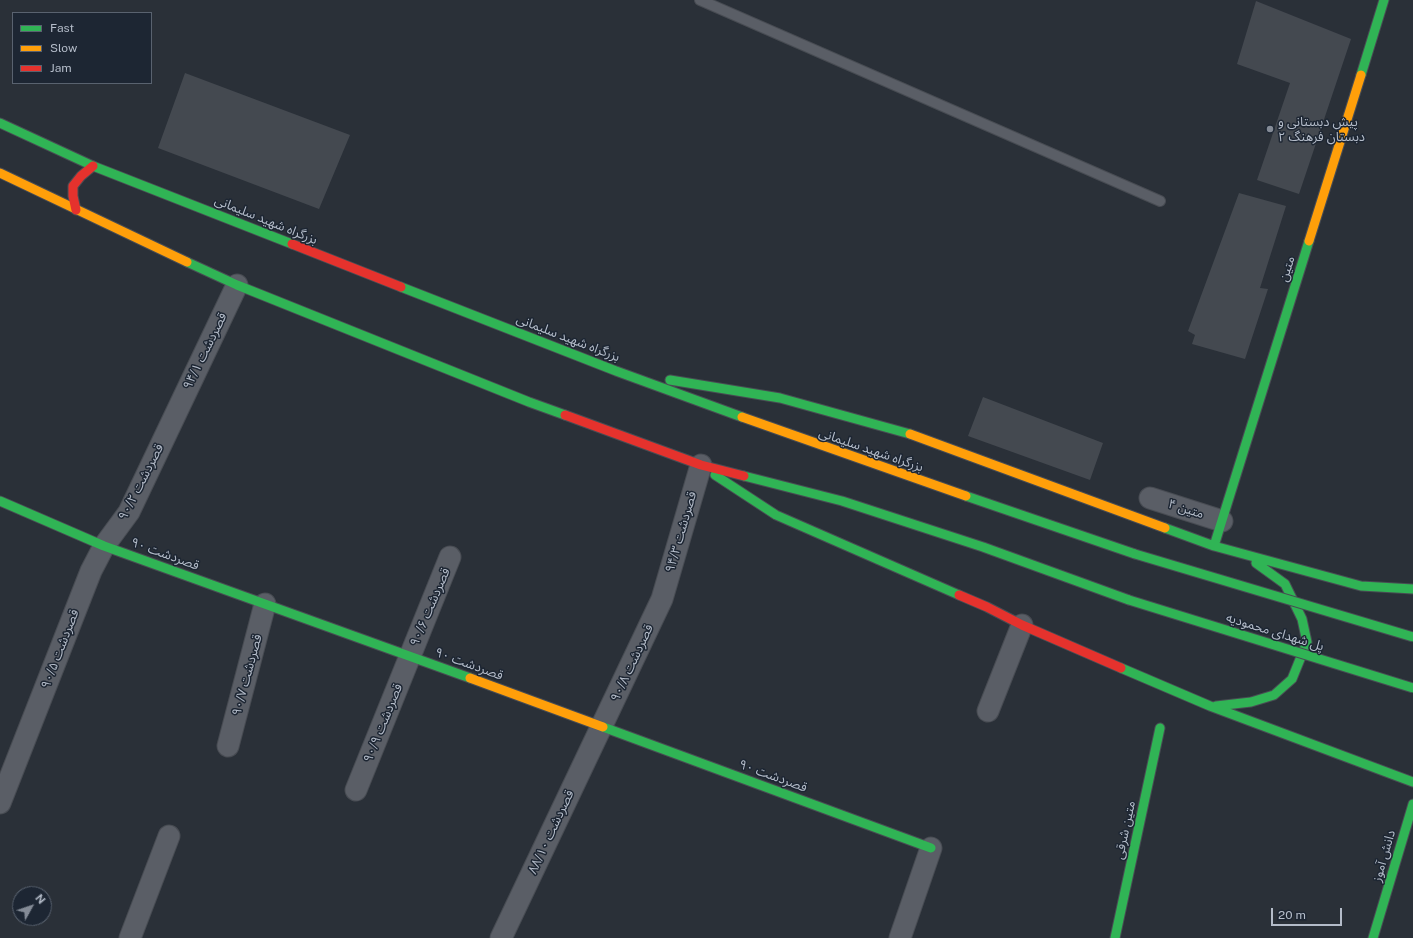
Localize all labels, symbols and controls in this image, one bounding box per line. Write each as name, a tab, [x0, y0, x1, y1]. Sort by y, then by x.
legend	[12, 12, 152, 84]
text: Fast	[50, 21, 74, 35]
text: Slow	[50, 41, 77, 55]
text: Jam	[50, 61, 72, 75]
place label: پیش دبستانی و دبستان فرهنگ ۲	[1278, 114, 1365, 145]
marker: پیش دبستانی و دبستان فرهنگ ۲	[1265, 124, 1275, 134]
street label: بزرگراه شهید سلیمانی	[212, 192, 320, 248]
street label: متین	[1276, 254, 1298, 284]
street label: ۹۴/۱ قصردشت	[180, 310, 230, 392]
street label: بزرگراه شهید سلیمانی	[514, 311, 622, 365]
street label: بزرگراه شهید سلیمانی	[817, 425, 925, 475]
street label: ۹۰/۲ قصردشت	[115, 441, 167, 523]
street label: ۹۴/۳ قصردشت	[662, 490, 700, 574]
street label: ۴ متین	[1166, 496, 1206, 522]
street label: ۹۰ قصردشت	[129, 534, 201, 574]
street label: ۹۰/۶ قصردشت	[407, 566, 453, 648]
street label: ۹۰/۵ قصردشت	[38, 607, 82, 691]
street label: پل شهدای محمودیه	[1224, 610, 1326, 654]
street label: ۹۰/۸ قصردشت	[607, 622, 657, 704]
street label: ۹۰/۷ قصردشت	[229, 633, 265, 717]
street label: ۹۰ قصردشت	[433, 644, 505, 684]
street label: ۹۰/۹ قصردشت	[360, 681, 406, 765]
street label: ۹۰ قصردشت	[737, 756, 809, 796]
street label: ۸۸/۱۰ قصردشت	[525, 787, 577, 877]
street label: متین شرقی	[1111, 799, 1139, 861]
street label: دانش آموز	[1369, 828, 1399, 884]
north arrow	[12, 886, 52, 926]
text: N	[33, 892, 48, 906]
scale bar	[1273, 900, 1344, 926]
text: 20 m	[1278, 908, 1306, 922]

